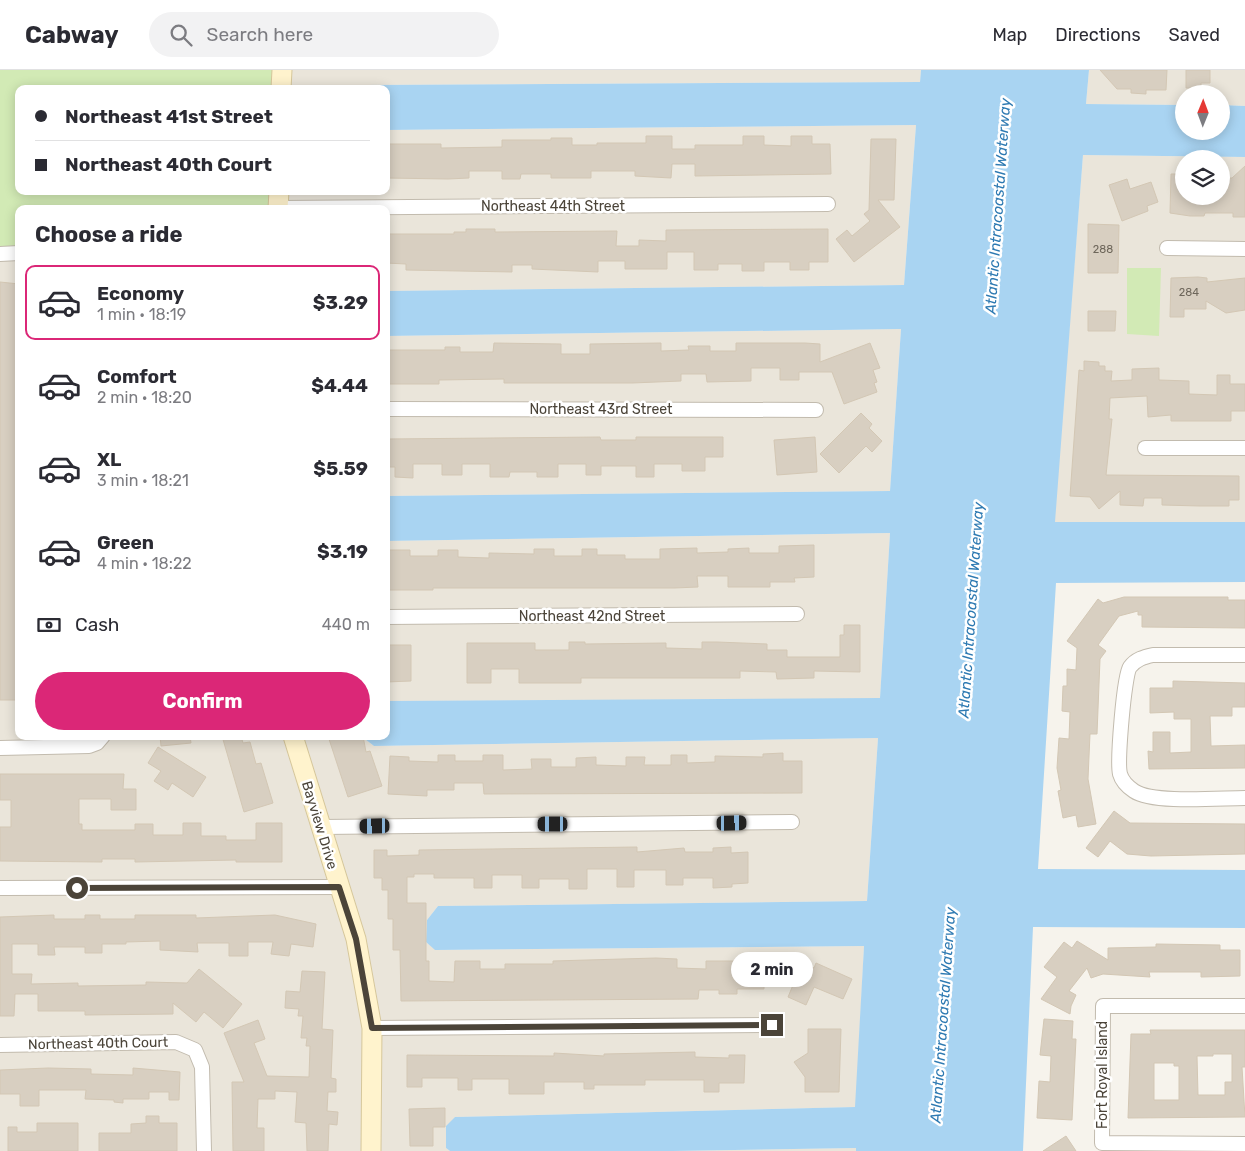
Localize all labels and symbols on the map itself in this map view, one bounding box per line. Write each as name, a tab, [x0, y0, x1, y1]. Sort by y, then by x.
north arrow	[1175, 85, 1230, 140]
water label: Atlantic Intracoastal Waterway	[981, 97, 1015, 316]
street label: Northeast 44th Street	[481, 198, 626, 215]
house number: 288	[1093, 243, 1113, 256]
house number: 284	[1179, 286, 1199, 299]
street label: Northeast 43rd Street	[529, 401, 673, 418]
water label: Atlantic Intracoastal Waterway	[954, 501, 988, 720]
street label: Northeast 42nd Street	[519, 608, 666, 625]
street label: Bayview Drive	[298, 779, 341, 872]
car	[716, 815, 747, 831]
car	[538, 817, 568, 832]
car	[359, 818, 390, 834]
route start	[66, 877, 88, 899]
water label: Atlantic Intracoastal Waterway	[926, 906, 960, 1125]
callout: 2 min	[731, 952, 813, 988]
route end	[761, 1014, 783, 1036]
street label: Fort Royal Island	[1094, 1021, 1111, 1129]
street label: Northeast 40th Court	[28, 1034, 169, 1053]

